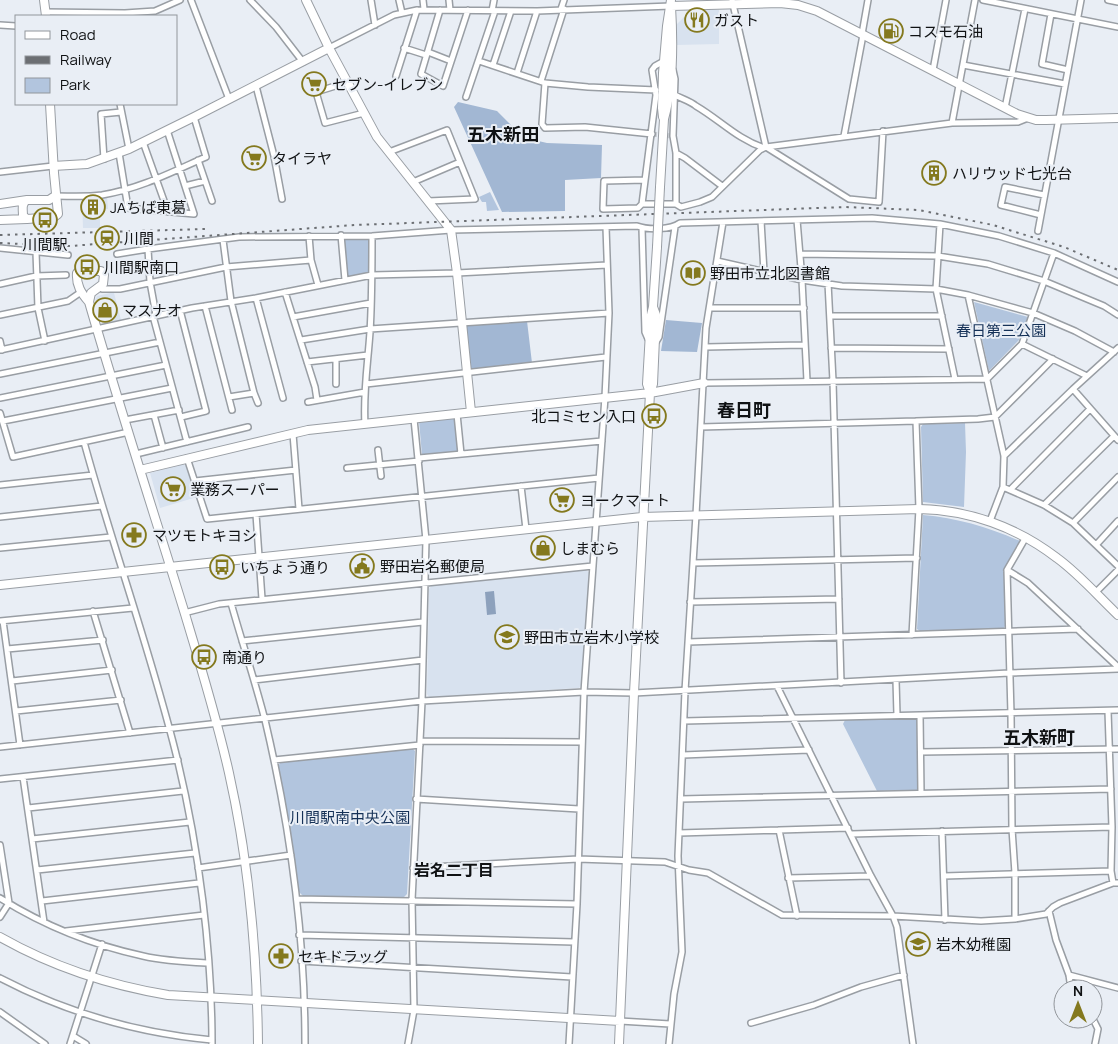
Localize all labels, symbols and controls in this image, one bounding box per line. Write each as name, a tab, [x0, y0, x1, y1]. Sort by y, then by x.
restaurant icon: ガスト	[684, 7, 710, 33]
place label: ガスト	[714, 10, 759, 31]
legend	[15, 15, 178, 105]
fuel station icon: コスモ石油	[878, 18, 904, 44]
place label: コスモ石油	[908, 21, 983, 42]
text: Road	[60, 24, 96, 45]
text: Railway	[60, 49, 112, 70]
supermarket icon: セブン-イレブン	[301, 71, 327, 97]
text: Park	[60, 74, 90, 95]
place label: セブン-イレブン	[332, 74, 443, 95]
district label: 五木新田	[467, 122, 539, 146]
supermarket icon: タイラヤ	[241, 145, 267, 171]
place label: タイラヤ	[272, 148, 332, 169]
building icon: ハリウッド七光台	[921, 160, 947, 186]
place label: ハリウッド七光台	[952, 163, 1072, 184]
building icon: JAちば東葛	[80, 194, 106, 220]
place label: JAちば東葛	[110, 197, 186, 218]
bus stop icon: 川間駅	[32, 207, 58, 233]
station icon: 川間	[94, 225, 120, 251]
place label: 川間	[124, 228, 154, 249]
place label: 川間駅	[22, 234, 68, 255]
bus stop icon: 川間駅南口	[74, 254, 100, 280]
place label: 川間駅南口	[104, 257, 179, 278]
library icon: 野田市立北図書館	[680, 260, 706, 286]
place label: 野田市立北図書館	[710, 263, 830, 284]
shop icon: マスナオ	[92, 297, 118, 323]
place label: マスナオ	[122, 300, 182, 321]
park label: 春日第三公園	[956, 320, 1046, 341]
district label: 春日町	[717, 398, 771, 422]
bus stop icon: 北コミセン入口	[641, 403, 667, 429]
place label: 北コミセン入口	[531, 406, 636, 427]
supermarket icon: 業務スーパー	[160, 476, 186, 502]
place label: 業務スーパー	[190, 479, 280, 500]
supermarket icon: ヨークマート	[549, 487, 575, 513]
place label: ヨークマート	[580, 490, 670, 511]
pharmacy icon: マツモトキヨシ	[121, 522, 147, 548]
place label: マツモトキヨシ	[152, 525, 257, 546]
shop icon: しまむら	[530, 535, 556, 561]
place label: しまむら	[560, 538, 620, 559]
public building icon: 野田岩名郵便局	[349, 553, 375, 579]
bus stop icon: いちょう通り	[209, 554, 235, 580]
place label: 野田岩名郵便局	[380, 556, 485, 577]
place label: いちょう通り	[240, 557, 330, 578]
school or university icon: 野田市立岩木小学校	[494, 624, 520, 650]
place label: 野田市立岩木小学校	[524, 627, 659, 648]
bus stop icon: 南通り	[191, 644, 217, 670]
place label: 南通り	[222, 647, 267, 668]
district label: 五木新町	[1003, 725, 1075, 749]
park label: 川間駅南中央公園	[290, 807, 410, 828]
district label: 岩名二丁目	[414, 859, 494, 881]
school or university icon: 岩木幼稚園	[905, 931, 931, 957]
place label: 岩木幼稚園	[936, 934, 1011, 955]
pharmacy icon: セキドラッグ	[268, 943, 294, 969]
place label: セキドラッグ	[298, 946, 388, 967]
north arrow	[1053, 979, 1103, 1029]
text: N	[1073, 981, 1083, 1000]

